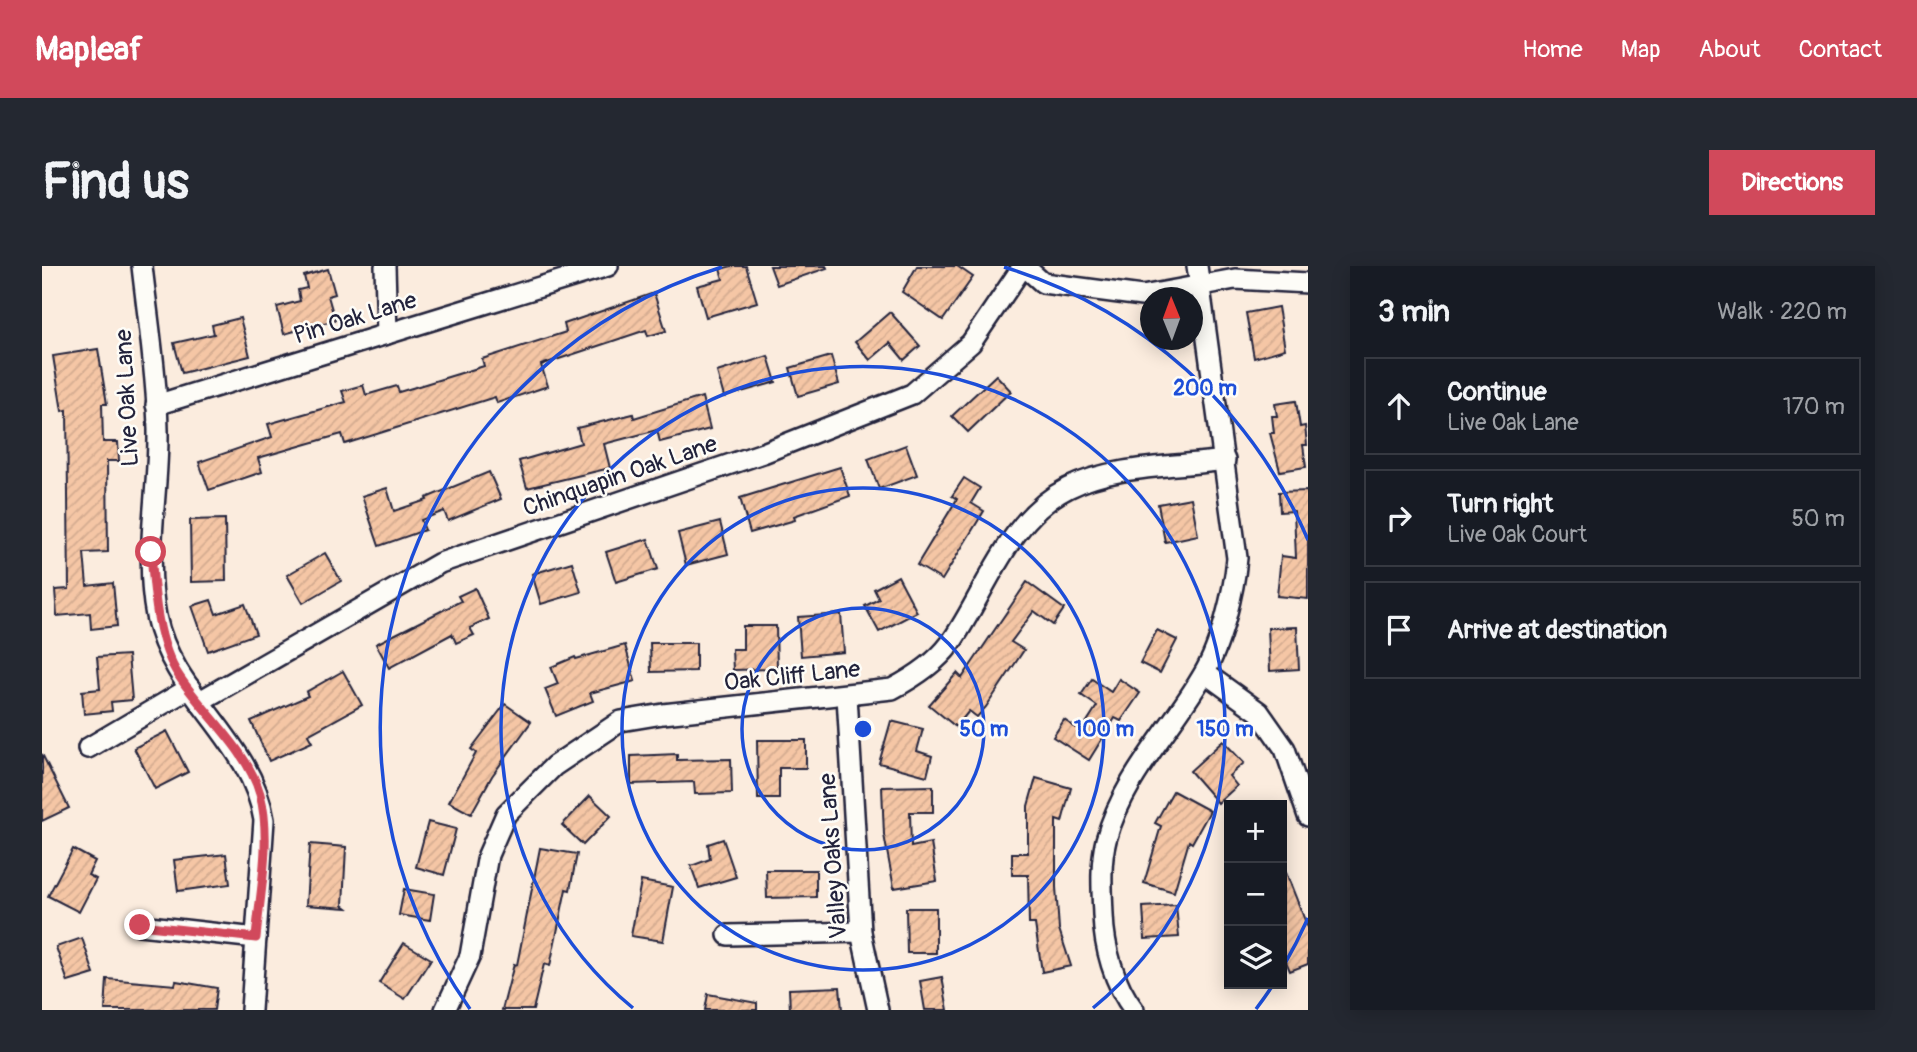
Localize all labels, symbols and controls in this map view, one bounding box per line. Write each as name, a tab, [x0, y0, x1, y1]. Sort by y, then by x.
text: Mapleaf	[35, 29, 143, 70]
text: Home	[1522, 35, 1583, 64]
text: Map	[1621, 35, 1661, 64]
text: About	[1699, 35, 1761, 64]
text: Contact	[1799, 35, 1882, 64]
button: Directions	[1709, 150, 1875, 215]
text: Find us	[42, 152, 189, 213]
street label: Pin Oak Lane	[290, 286, 420, 350]
north arrow	[1140, 287, 1203, 350]
text: 3 min	[1378, 293, 1450, 330]
text: Walk · 220 m	[1717, 297, 1847, 326]
street label: Live Oak Lane	[109, 328, 145, 467]
text: 200 m	[1173, 375, 1237, 402]
text: Continue	[1447, 376, 1547, 408]
icon: ahead	[1380, 387, 1418, 425]
text: 170 m	[1783, 392, 1845, 421]
text: Live Oak Lane	[1447, 408, 1579, 437]
street label: Chinquapin Oak Lane	[519, 429, 721, 523]
text: Turn right	[1447, 488, 1553, 520]
icon: right	[1380, 499, 1418, 537]
text: 50 m	[1791, 504, 1845, 533]
text: Live Oak Court	[1447, 520, 1587, 549]
route start	[135, 536, 166, 567]
icon: arrive	[1380, 611, 1418, 649]
text: Arrive at destination	[1447, 614, 1667, 646]
street label: Oak Cliff Lane	[722, 654, 862, 698]
text: 50 m	[960, 716, 1009, 743]
text: 100 m	[1074, 716, 1134, 743]
text: 150 m	[1196, 716, 1254, 743]
centre of rings	[851, 717, 875, 741]
street label: Valley Oaks Lane	[813, 772, 853, 940]
map controls	[1224, 800, 1287, 989]
button: +	[1224, 800, 1287, 863]
button: −	[1224, 863, 1287, 926]
route end	[124, 909, 155, 940]
button: layers	[1224, 926, 1287, 989]

